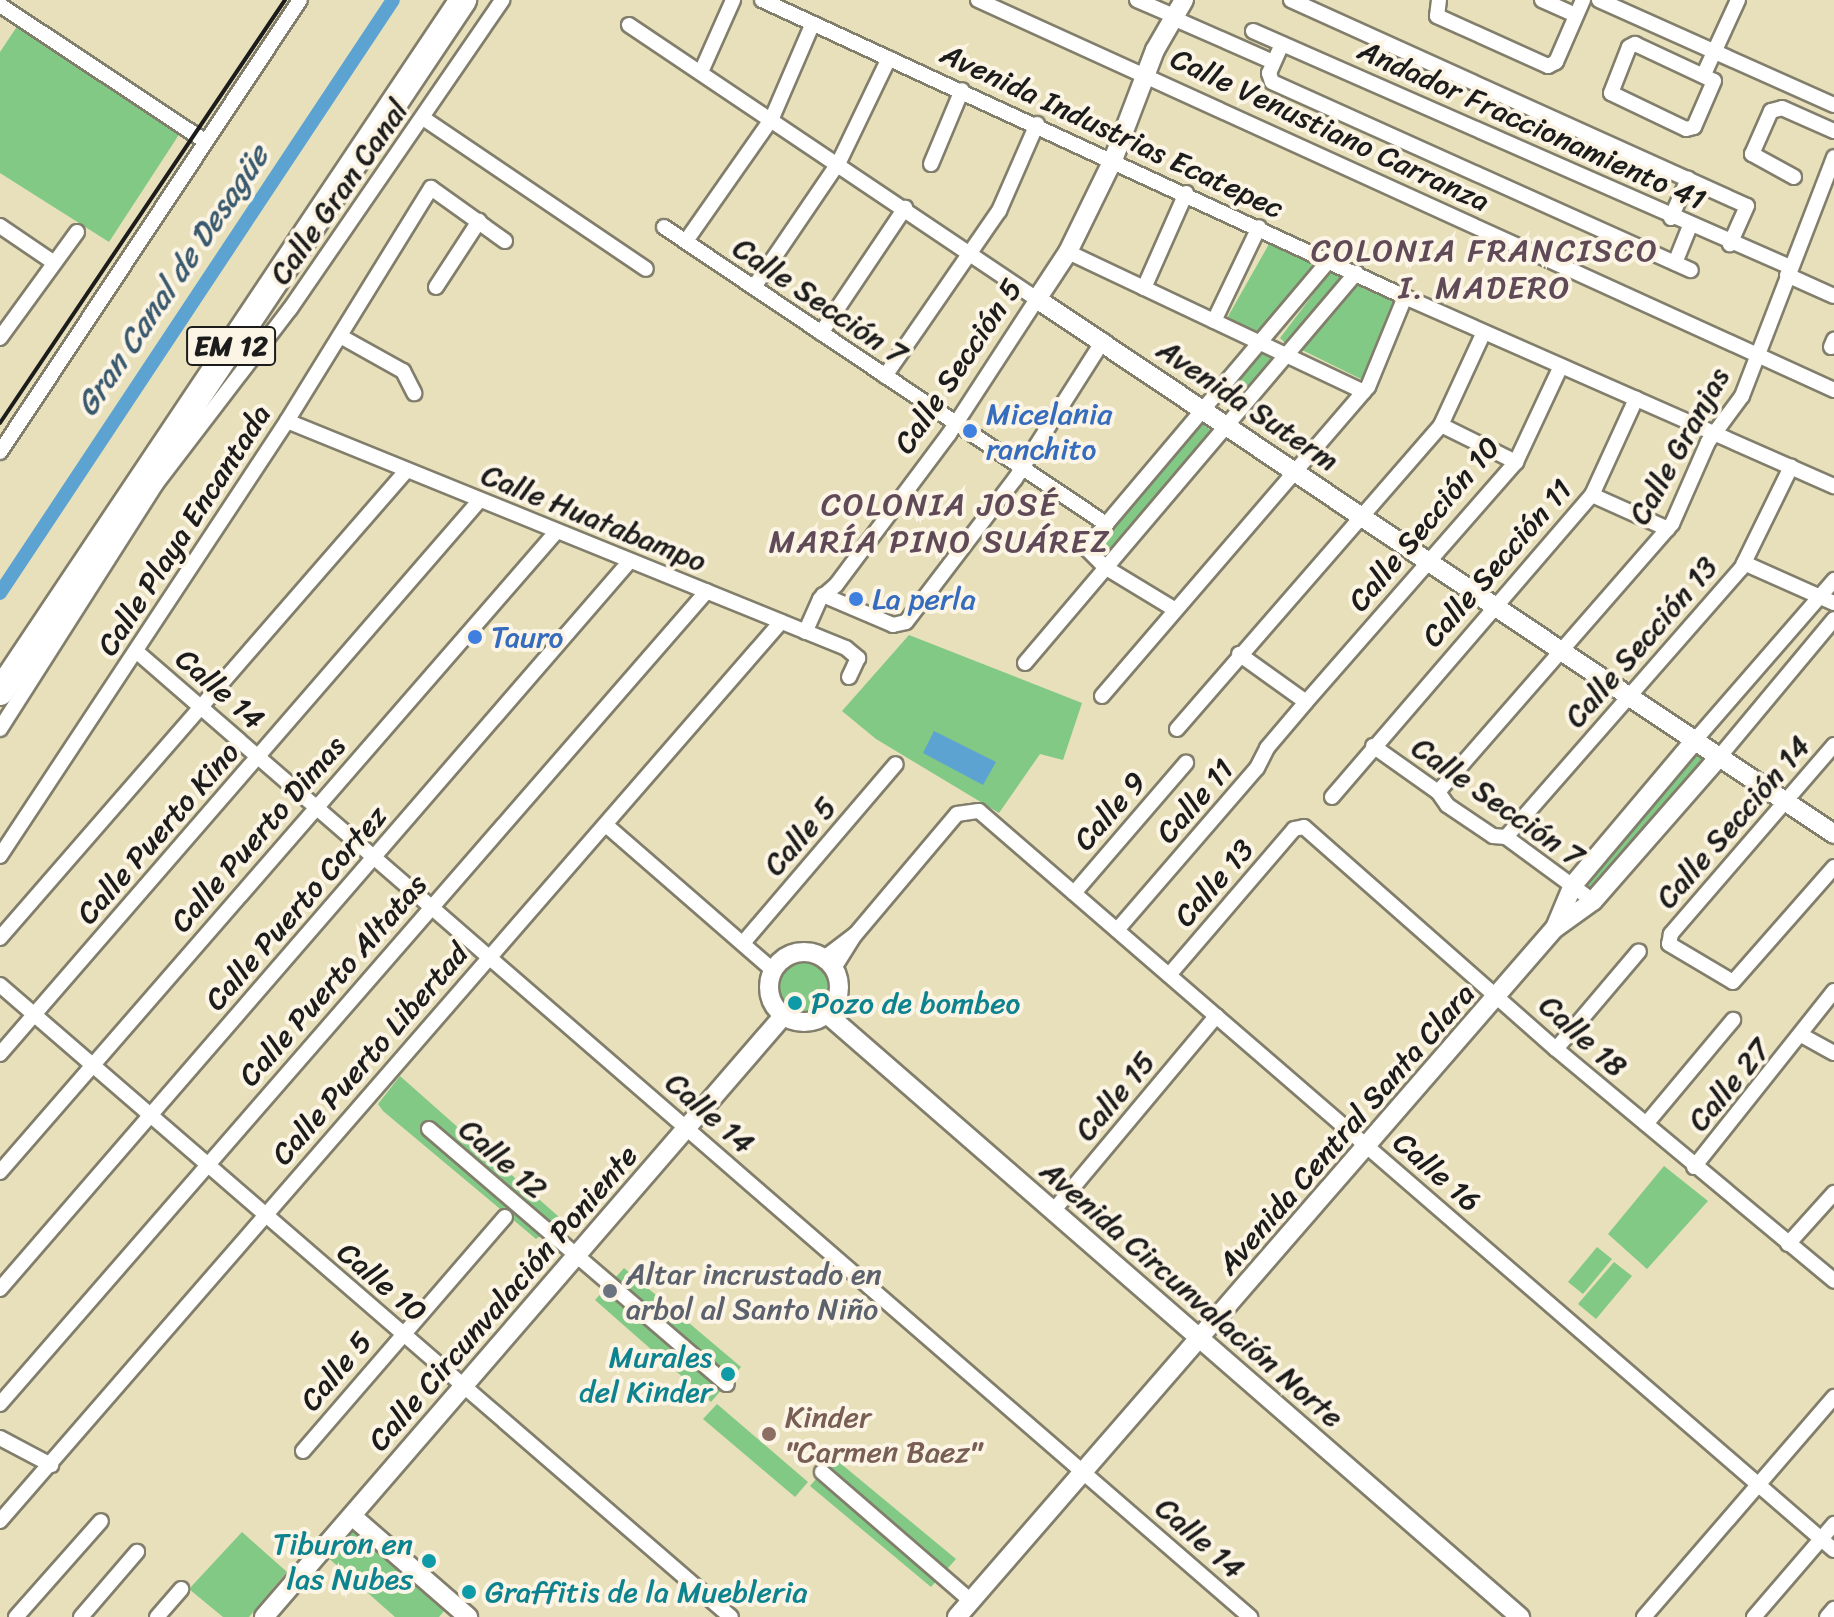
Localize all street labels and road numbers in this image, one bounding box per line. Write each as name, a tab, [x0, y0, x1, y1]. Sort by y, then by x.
street label: Andador Fraccionamiento 41	[1353, 32, 1711, 218]
street label: Avenida Industrias Ecatepec	[935, 36, 1289, 226]
street label: Calle Venustiano Carranza	[1166, 41, 1494, 219]
street label: Calle Gran Canal	[262, 93, 416, 291]
street label: Calle Sección 7	[726, 229, 914, 373]
street label: Calle Sección 5	[886, 271, 1030, 461]
road number: EM 12	[185, 322, 277, 370]
street label: Avenida Suterm	[1150, 331, 1346, 479]
street label: Calle Granjas	[1621, 361, 1737, 531]
street label: Calle Playa Encantada	[89, 398, 279, 662]
street label: Calle Sección 10	[1340, 429, 1508, 619]
street label: Calle Huatabampo	[476, 456, 712, 580]
street label: Calle Sección 11	[1414, 471, 1580, 655]
street label: Calle Sección 13	[1557, 549, 1725, 735]
street label: Calle 14	[168, 641, 272, 737]
street label: Calle Puerto Dimas	[162, 728, 354, 940]
street label: Calle Sección 14	[1648, 728, 1818, 916]
street label: Calle Sección 7	[1405, 729, 1591, 875]
street label: Calle Puerto Kino	[69, 734, 247, 932]
street label: Calle 11	[1149, 752, 1241, 850]
street label: Calle 9	[1066, 764, 1154, 858]
street label: Calle 5	[756, 789, 844, 883]
street label: Calle Puerto Cortez	[197, 798, 395, 1018]
street label: Calle 13	[1166, 832, 1262, 934]
street label: Calle Puerto Altatas	[231, 867, 435, 1093]
street label: Calle Puerto Libertad	[264, 936, 476, 1172]
street label: Avenida Central Santa Clara	[1209, 976, 1483, 1282]
street label: Calle 18	[1532, 987, 1634, 1085]
street label: Calle 27	[1680, 1032, 1778, 1138]
street label: Calle 15	[1067, 1044, 1163, 1148]
street label: Calle 14	[658, 1065, 762, 1161]
street label: Calle 12	[452, 1111, 554, 1207]
street label: Calle 16	[1386, 1124, 1488, 1220]
street label: Calle Circunvalación Poniente	[361, 1138, 645, 1458]
street label: Avenida Circunvalación Norte	[1033, 1152, 1351, 1436]
street label: Calle 10	[330, 1234, 434, 1330]
street label: Calle 5	[293, 1324, 379, 1418]
street label: Calle 14	[1148, 1490, 1252, 1586]

